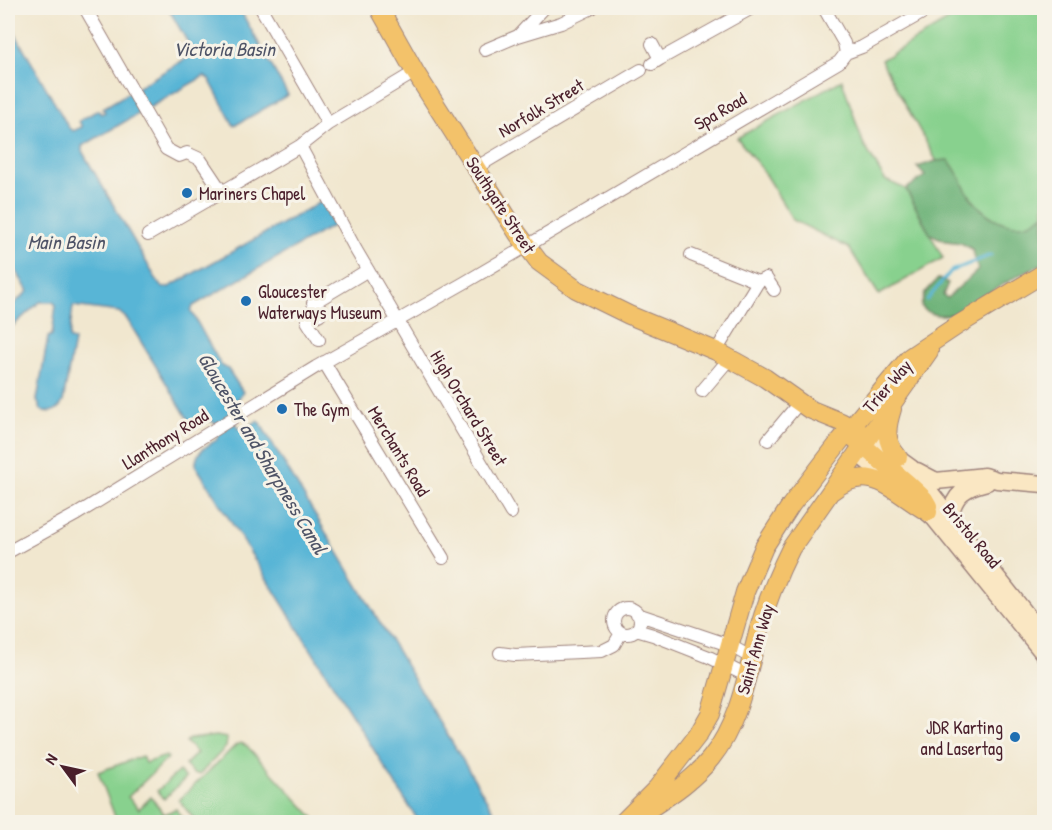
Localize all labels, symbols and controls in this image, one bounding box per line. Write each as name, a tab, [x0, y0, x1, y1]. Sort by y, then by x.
water label: Victoria Basin	[173, 35, 277, 62]
street label: Norfolk Street	[494, 72, 589, 143]
street label: Spa Road	[689, 86, 751, 136]
street label: Southgate Street	[460, 152, 542, 259]
place label: Mariners Chapel	[199, 181, 305, 206]
marker: Mariners Chapel	[180, 186, 194, 200]
water label: Main Basin	[27, 228, 106, 255]
place label: Gloucester Waterways Museum	[258, 279, 382, 325]
marker: Gloucester Waterways Museum	[239, 294, 253, 308]
street label: High Orchard Street	[425, 346, 514, 471]
water label: Gloucester and Sharpness Canal	[191, 347, 335, 561]
street label: Trier Way	[857, 354, 917, 418]
place label: The Gym	[294, 397, 350, 422]
street label: Merchants Road	[362, 401, 436, 501]
marker: The Gym	[275, 402, 289, 416]
street label: Llanthony Road	[117, 403, 213, 475]
street label: Bristol Road	[937, 497, 1007, 573]
street label: Saint Ann Way	[730, 601, 780, 697]
place label: JDR Karting and Lasertag	[921, 715, 1003, 761]
marker: JDR Karting and Lasertag	[1008, 730, 1022, 744]
north arrow	[33, 737, 93, 797]
text: N	[39, 749, 62, 768]

